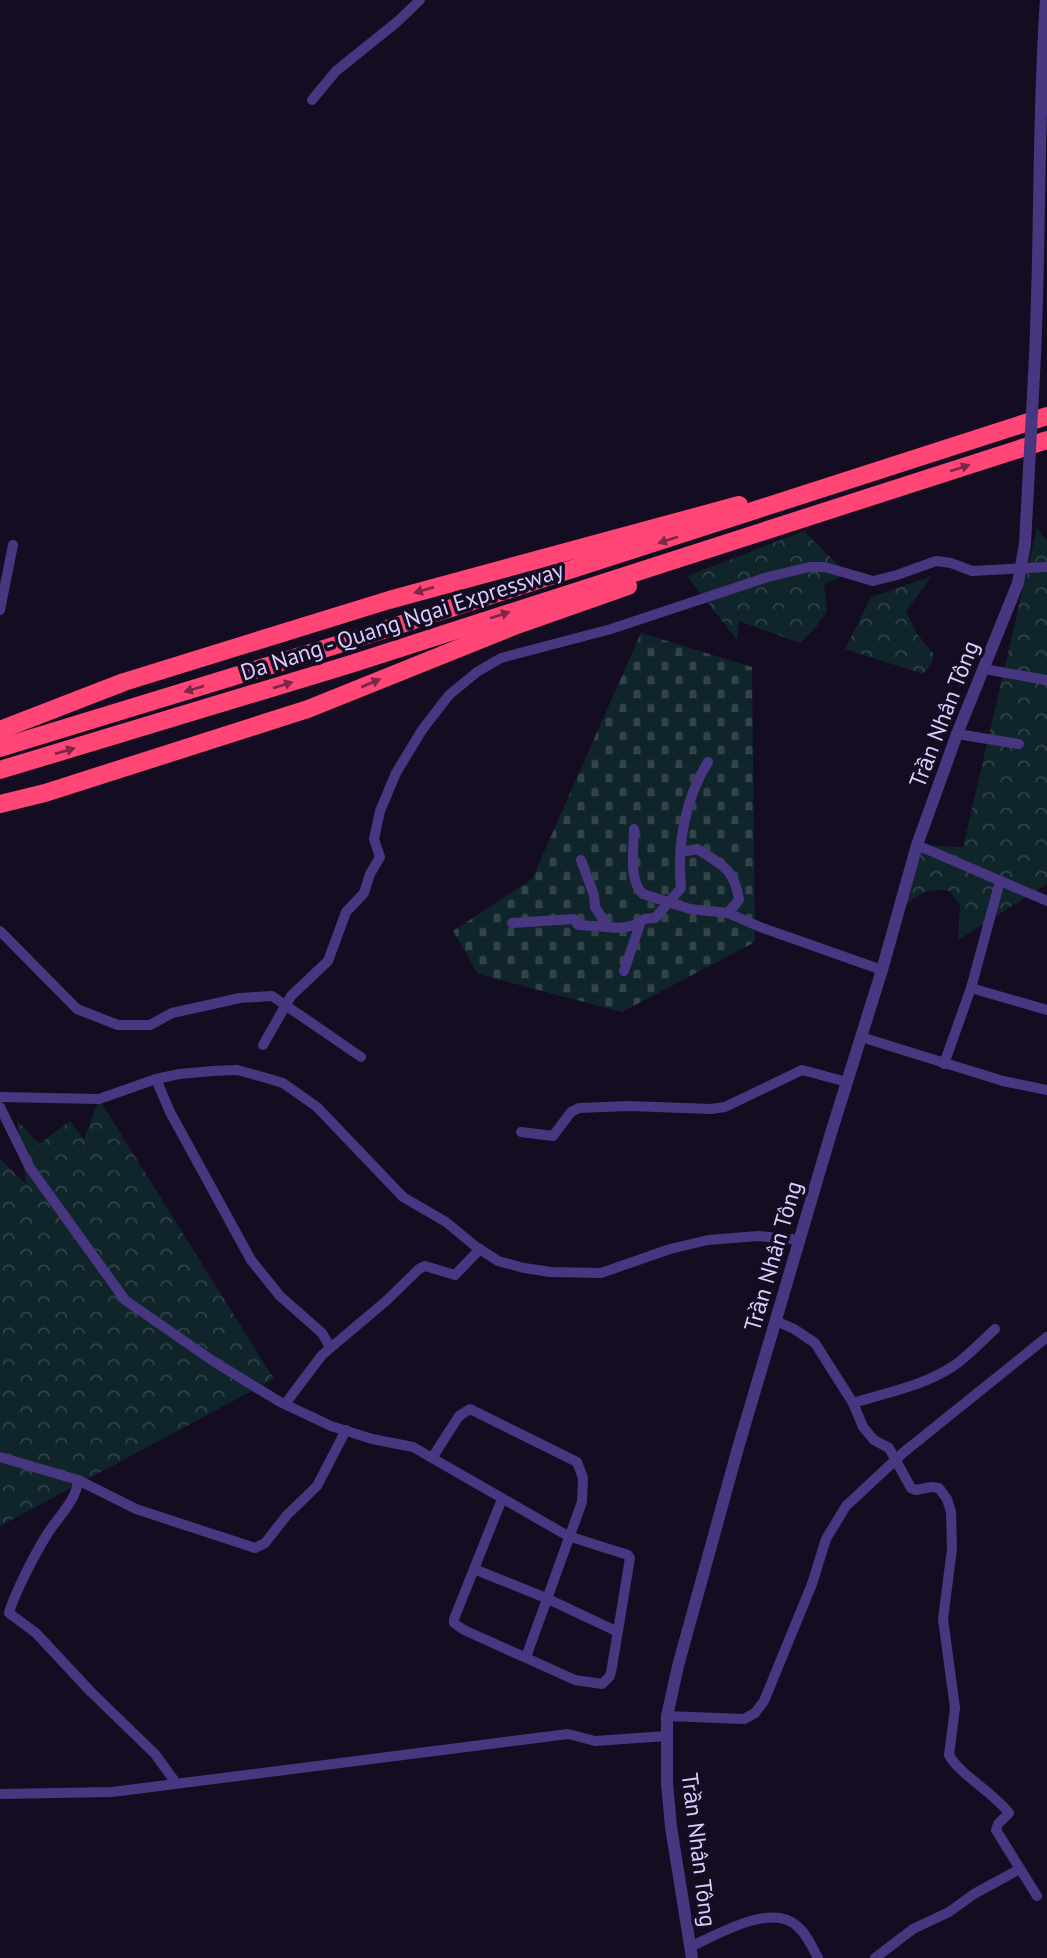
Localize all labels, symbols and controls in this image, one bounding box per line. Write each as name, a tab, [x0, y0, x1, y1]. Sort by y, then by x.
one-way arrow	[950, 462, 971, 473]
one-way arrow	[657, 535, 678, 545]
street label: Da Nang - Quang Ngai Expressway	[237, 554, 567, 687]
one-way arrow	[413, 585, 435, 596]
one-way arrow	[489, 610, 510, 620]
street label: Trần Nhân Tông	[902, 636, 985, 791]
one-way arrow	[360, 677, 381, 688]
one-way arrow	[273, 679, 294, 689]
one-way arrow	[184, 685, 205, 695]
one-way arrow	[55, 745, 76, 755]
street label: Trần Nhân Tông	[737, 1177, 808, 1334]
street label: Trần Nhân Tông	[676, 1771, 723, 1929]

